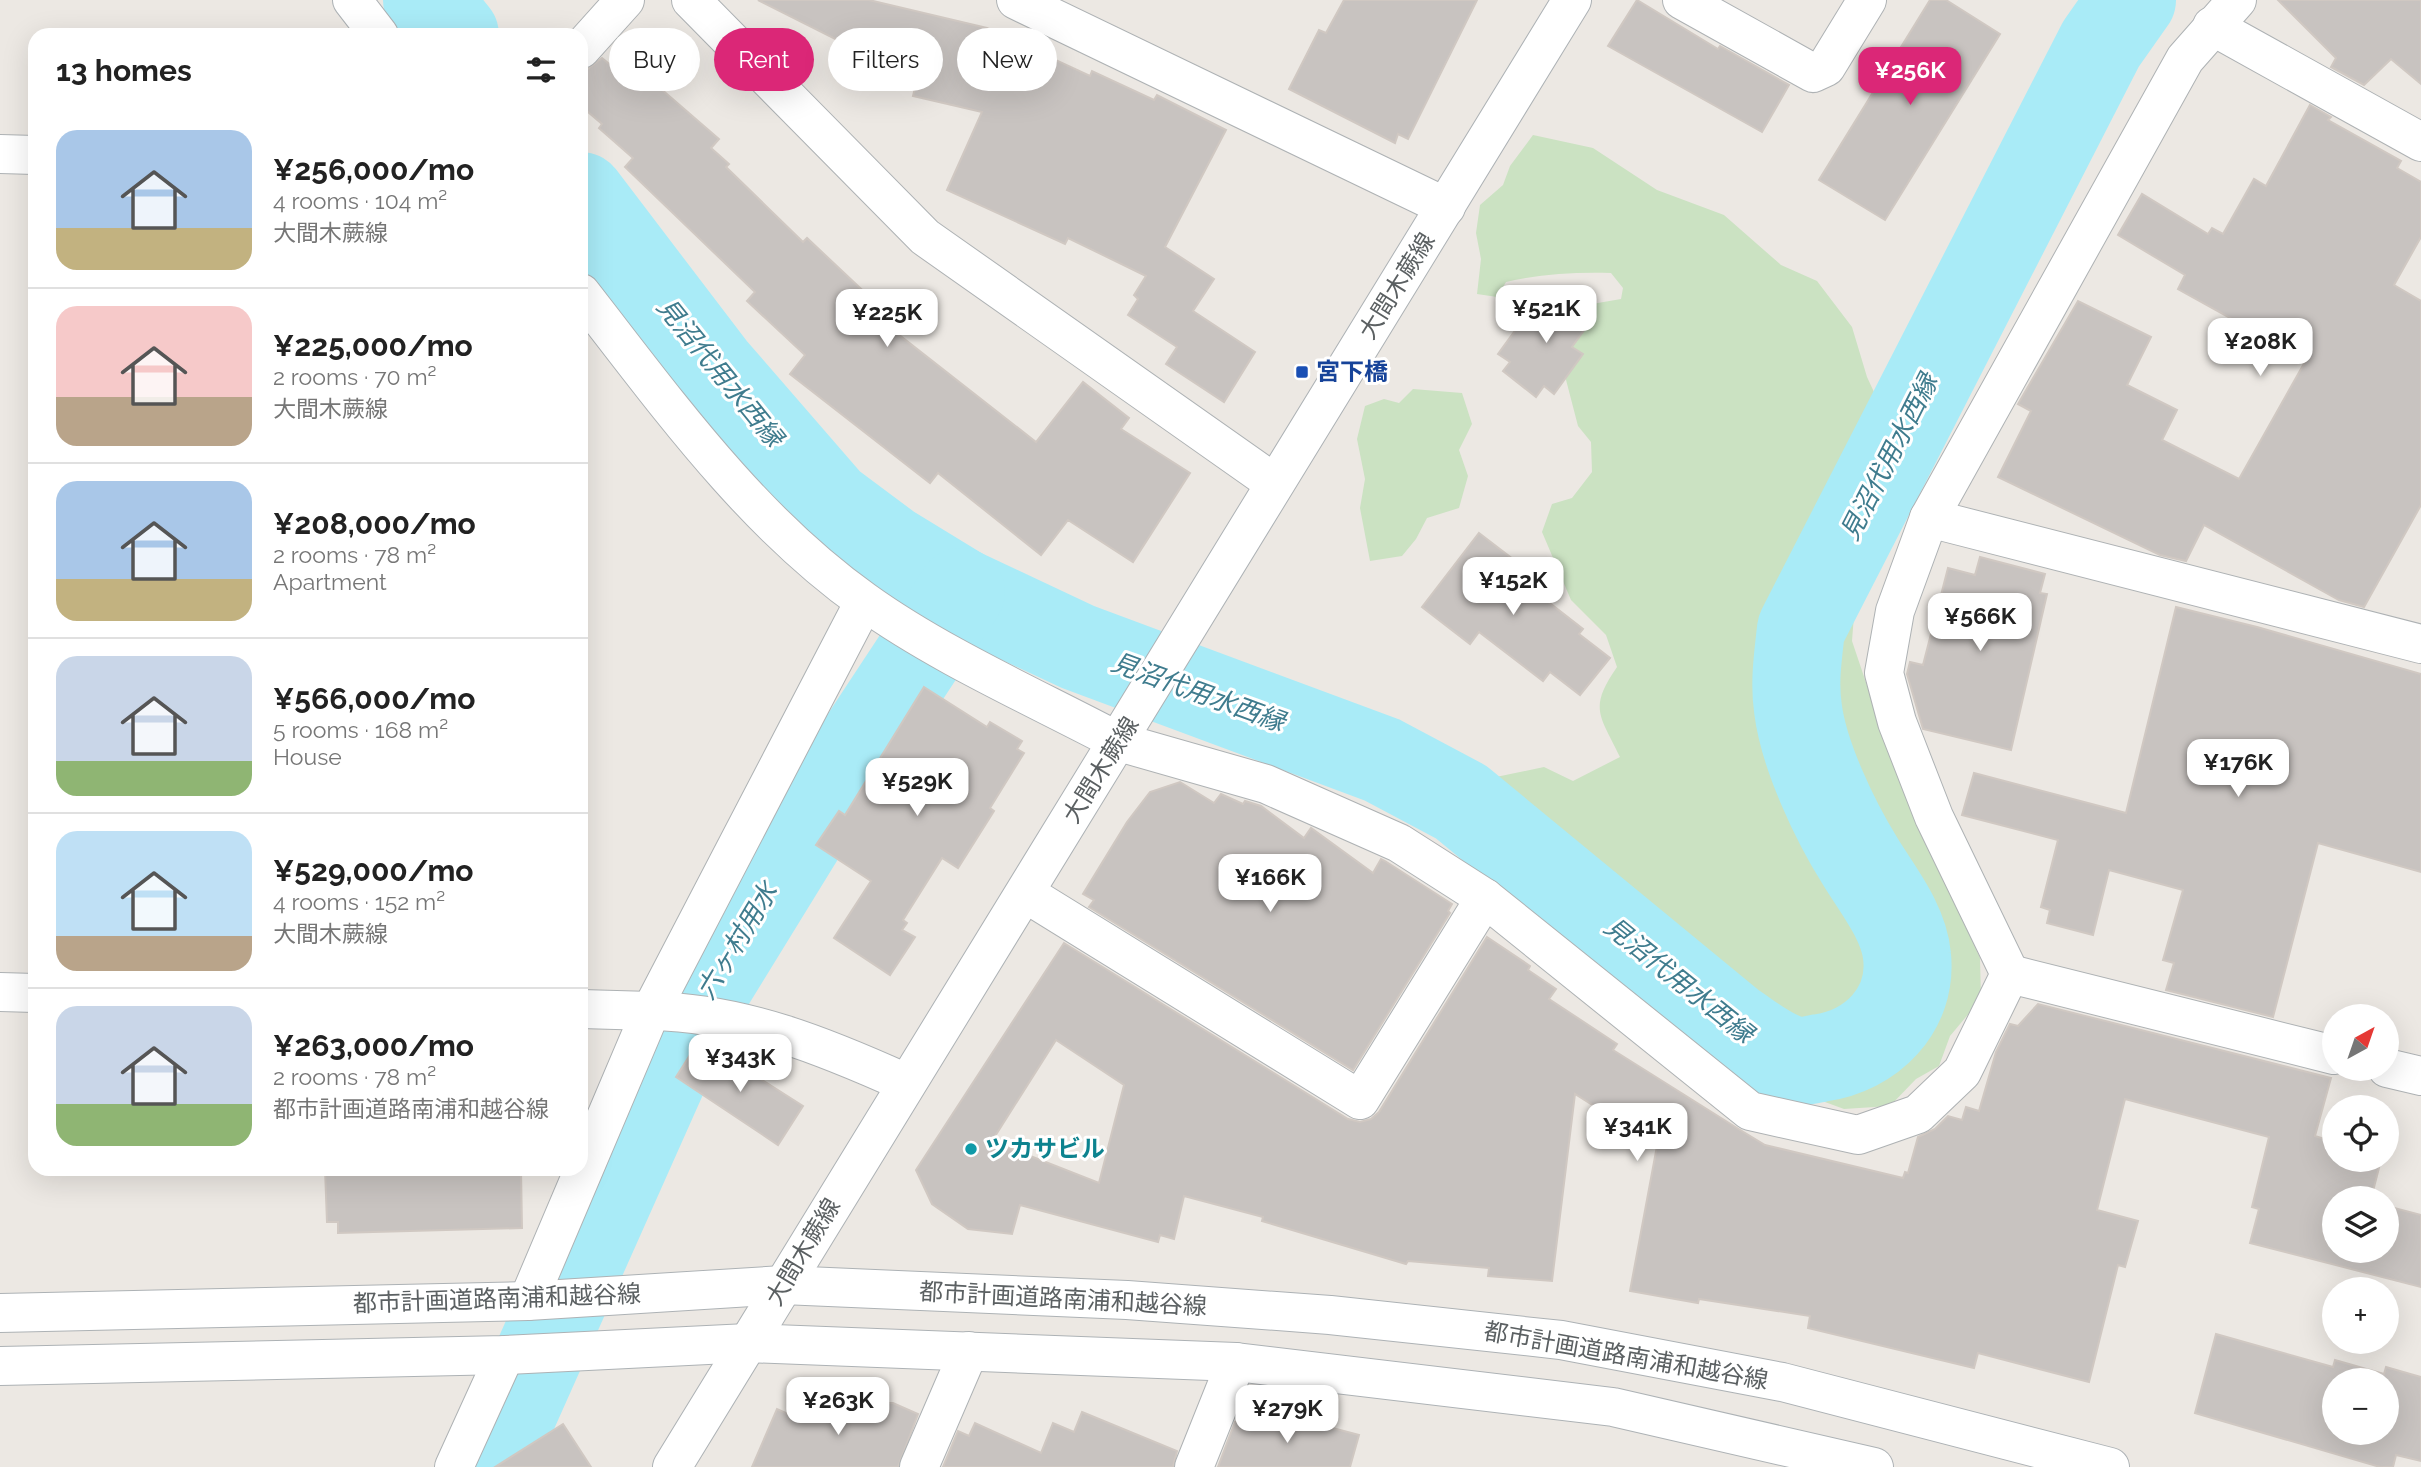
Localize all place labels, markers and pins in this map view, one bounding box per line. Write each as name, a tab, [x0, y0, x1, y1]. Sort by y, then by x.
pin: ¥256K	[1861, 48, 1959, 107]
pin: ¥521K	[1497, 286, 1595, 345]
pin: ¥225K	[838, 290, 936, 349]
pin: ¥208K	[2211, 318, 2309, 378]
place label: 宮下橋	[1316, 357, 1388, 386]
marker: 宮下橋	[1294, 364, 1310, 380]
pin: ¥152K	[1464, 558, 1562, 617]
pin: ¥566K	[1931, 594, 2029, 653]
pin: ¥176K	[2189, 740, 2287, 799]
pin: ¥529K	[868, 758, 966, 818]
pin: ¥166K	[1221, 855, 1319, 914]
pin: ¥343K	[691, 1034, 789, 1094]
pin: ¥341K	[1588, 1104, 1686, 1163]
place label: ツカサビル	[985, 1134, 1105, 1163]
marker: ツカサビル	[963, 1141, 979, 1157]
pin: ¥263K	[789, 1378, 887, 1437]
pin: ¥279K	[1238, 1386, 1336, 1445]

